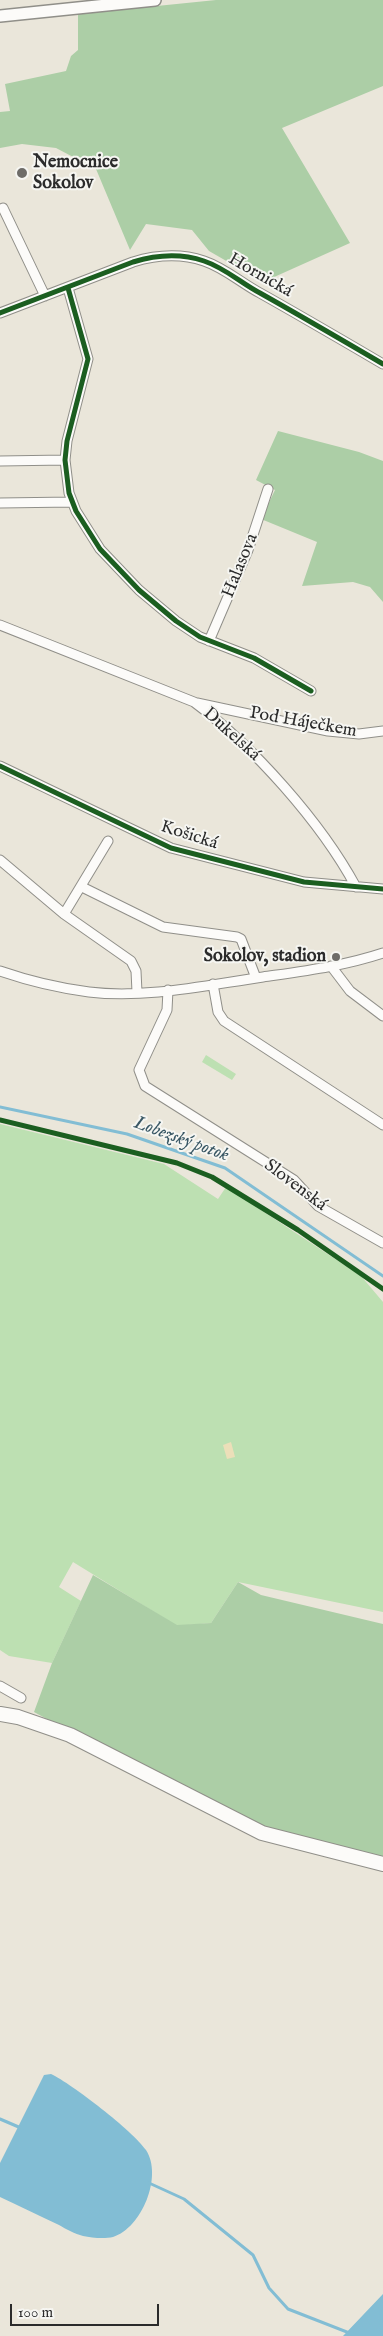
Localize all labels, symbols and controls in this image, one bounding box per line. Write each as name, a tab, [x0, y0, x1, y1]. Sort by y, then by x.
place label: Nemocnice Sokolov	[33, 152, 118, 194]
marker: Nemocnice Sokolov	[15, 166, 29, 180]
street label: Hornická	[224, 249, 296, 303]
street label: Halasova	[218, 531, 264, 601]
street label: Dukelská	[198, 703, 264, 767]
street label: Pod Háječkem	[248, 703, 358, 743]
street label: Košická	[158, 817, 220, 855]
place label: Sokolov, stadion	[204, 946, 326, 968]
marker: Sokolov, stadion	[330, 951, 342, 963]
water label: Lobezský potok	[130, 1112, 232, 1168]
street label: Slovenská	[259, 1155, 331, 1217]
scale bar	[12, 2294, 161, 2326]
text: 100 m	[18, 2303, 53, 2322]

